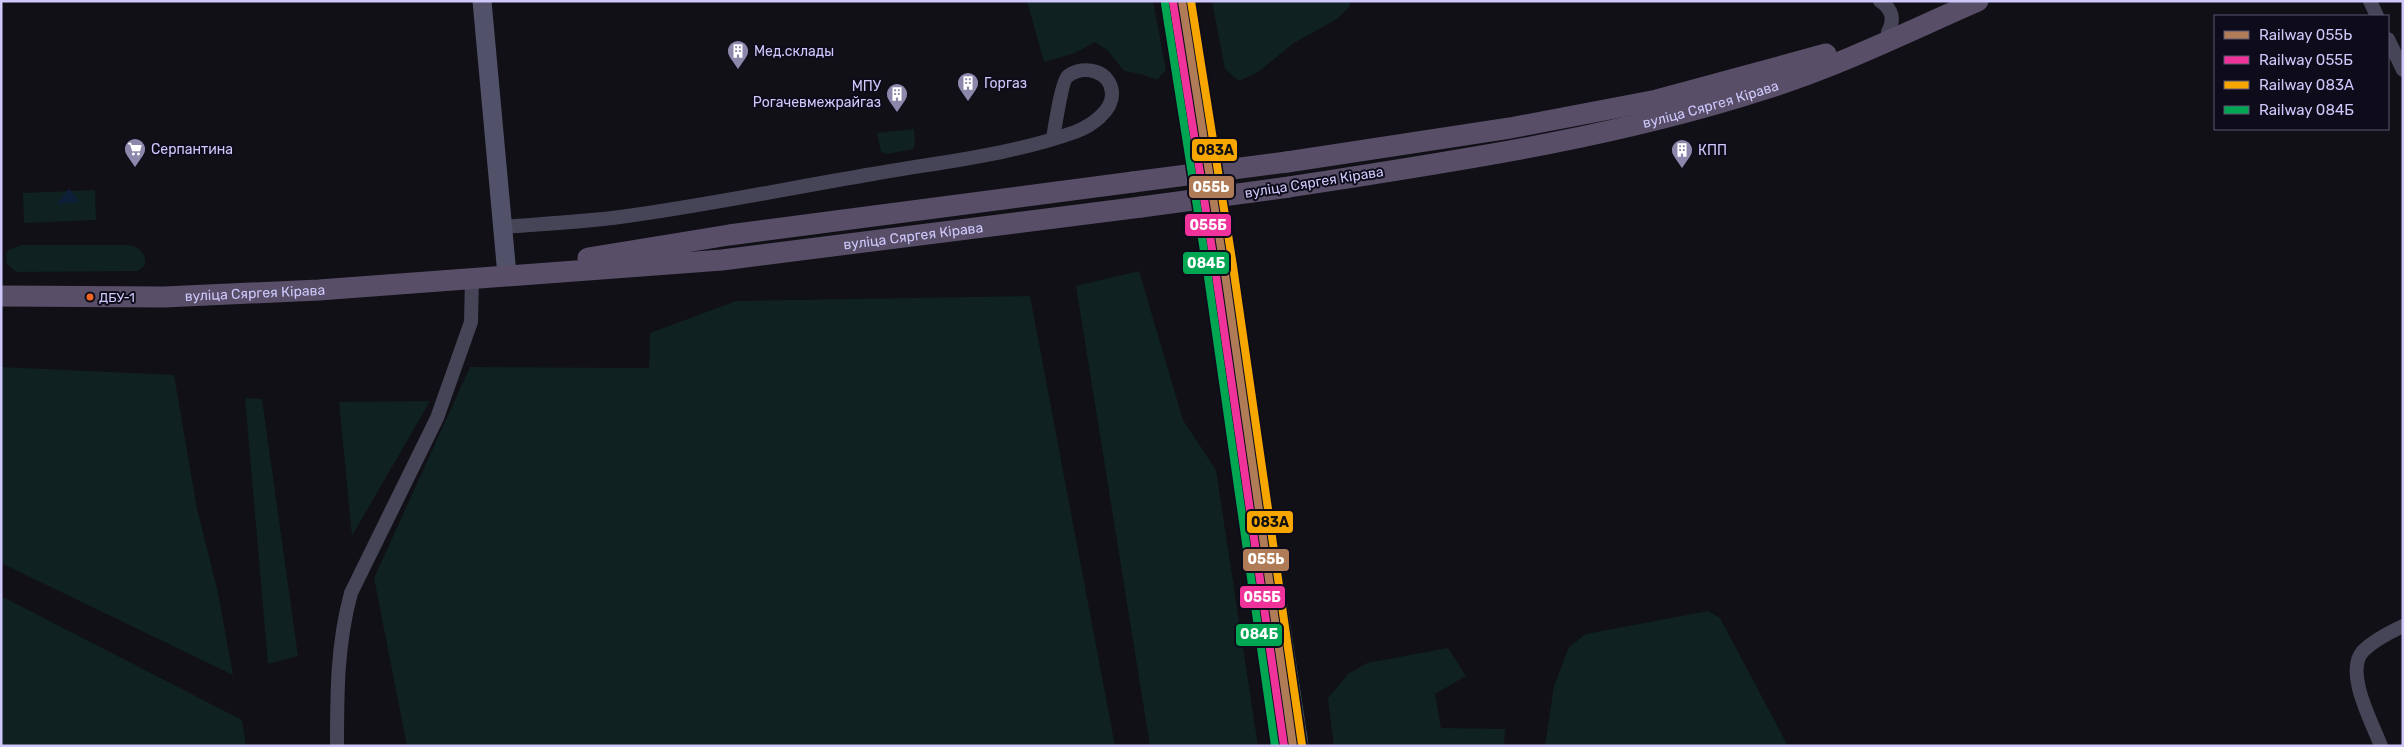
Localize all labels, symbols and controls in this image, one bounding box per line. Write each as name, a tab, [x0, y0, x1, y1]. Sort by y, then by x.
legend	[2214, 15, 2389, 130]
text: Railway 055Ь	[2259, 26, 2352, 44]
building icon: Мед.склады	[726, 39, 750, 70]
place label: Мед.склады	[754, 43, 834, 60]
text: Railway 055Б	[2259, 51, 2353, 69]
building icon: Горгаз	[956, 71, 980, 102]
place label: Горгаз	[984, 75, 1027, 92]
text: Railway 083А	[2259, 76, 2354, 94]
street label: вуліца Сяргея Кірава	[1641, 77, 1781, 132]
place label: МПУ Рогачевмежрайгаз	[753, 78, 882, 111]
building icon: МПУ Рогачевмежрайгаз	[885, 82, 909, 113]
text: Railway 084Б	[2259, 101, 2354, 119]
supermarket icon: Серпантина	[123, 137, 147, 168]
line badge: 083А	[1191, 138, 1238, 162]
building icon: КПП	[1670, 138, 1694, 169]
place label: Серпантина	[151, 141, 233, 158]
text: 083А	[1196, 142, 1234, 159]
place label: КПП	[1698, 142, 1727, 159]
street label: вуліца Сяргея Кірава	[1243, 163, 1385, 202]
line badge: 055Ь	[1188, 175, 1235, 199]
text: 055Ь	[1193, 179, 1229, 196]
line badge: 055Б	[1184, 213, 1232, 237]
text: 055Б	[1190, 217, 1227, 234]
street label: вуліца Сяргея Кірава	[842, 219, 984, 254]
line badge: 084Б	[1182, 251, 1230, 275]
text: 084Б	[1187, 255, 1226, 272]
street label: вуліца Сяргея Кірава	[184, 282, 326, 305]
place label: ДБУ-1	[99, 290, 135, 305]
marker: ДБУ-1	[85, 292, 95, 302]
line badge: 083А	[1246, 510, 1294, 534]
text: 083А	[1251, 514, 1289, 531]
line badge: 055Ь	[1242, 548, 1290, 572]
text: 055Ь	[1248, 551, 1284, 568]
line badge: 055Б	[1239, 585, 1286, 609]
text: 055Б	[1244, 589, 1281, 606]
line badge: 084Б	[1235, 623, 1283, 647]
text: 084Б	[1240, 626, 1279, 643]

